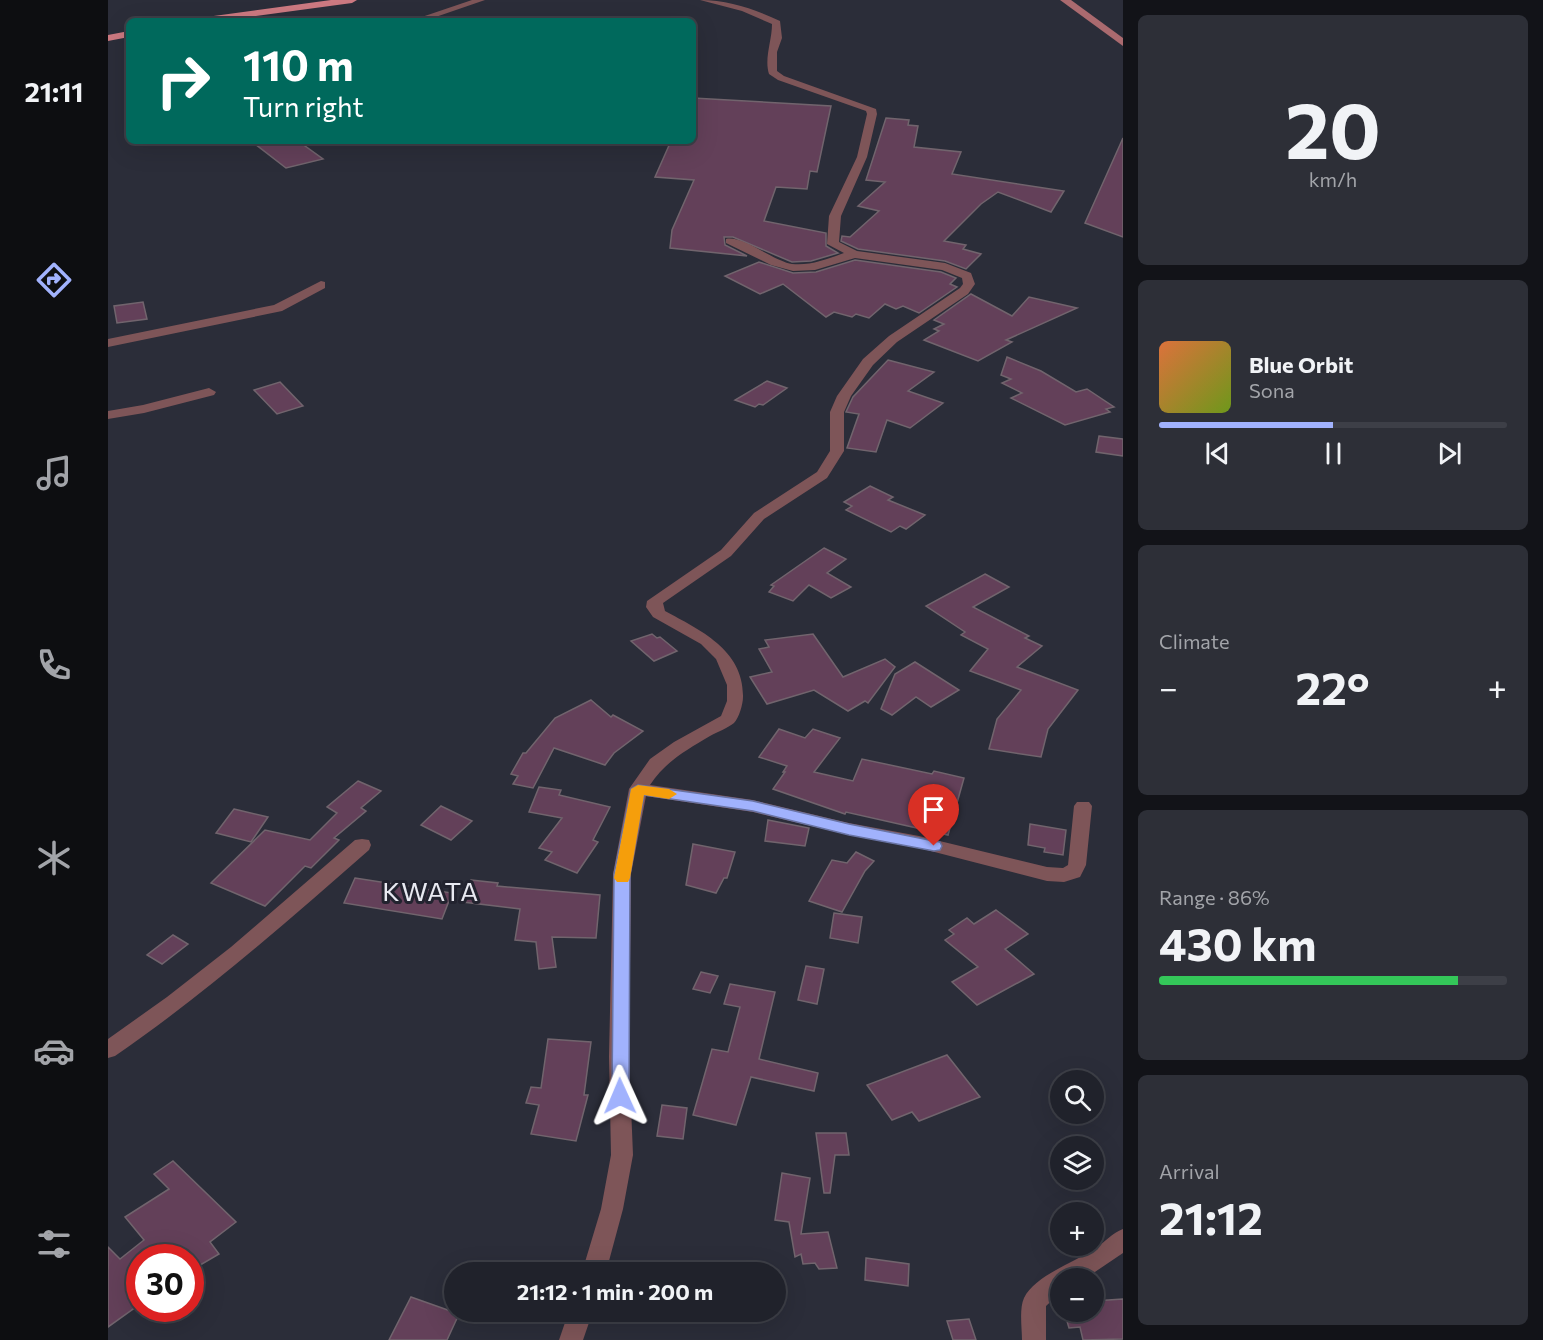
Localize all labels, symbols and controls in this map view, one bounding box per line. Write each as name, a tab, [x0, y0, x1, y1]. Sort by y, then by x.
text: 110 m	[243, 38, 354, 90]
icon: right	[144, 42, 222, 120]
text: 21:11	[24, 75, 84, 108]
text: 20	[1285, 80, 1381, 175]
text: Turn right	[243, 90, 363, 123]
text: km/h	[1309, 167, 1357, 191]
icon: directions	[33, 259, 75, 301]
text: Blue Orbit	[1249, 351, 1353, 378]
text: Sona	[1249, 378, 1295, 402]
icon: previous	[1201, 437, 1234, 470]
icon: pause	[1317, 437, 1350, 470]
icon: next	[1433, 437, 1466, 470]
icon: music	[33, 452, 75, 494]
text: Climate	[1159, 629, 1229, 653]
icon: phone	[33, 644, 75, 686]
text: 22°	[1296, 659, 1370, 714]
text: −	[1159, 666, 1178, 707]
text: +	[1488, 666, 1507, 707]
pin	[908, 784, 959, 846]
icon: arrive	[917, 793, 950, 826]
icon: climate	[33, 837, 75, 879]
district label: KWATA	[382, 875, 480, 906]
text: Range · 86%	[1159, 885, 1270, 909]
text: 430 km	[1159, 915, 1316, 970]
icon: car	[33, 1030, 75, 1072]
position arrow	[588, 1064, 652, 1128]
map controls	[1050, 1070, 1104, 1322]
button: search	[1050, 1070, 1104, 1124]
button: layers	[1050, 1136, 1104, 1190]
text: Arrival	[1159, 1159, 1220, 1183]
text: 21:12	[1159, 1189, 1263, 1244]
button: +	[1050, 1202, 1104, 1256]
icon: filters	[33, 1223, 75, 1265]
speed limit sign: 30	[126, 1244, 204, 1322]
button: −	[1050, 1268, 1104, 1322]
text: 21:12 · 1 min · 200 m	[517, 1278, 713, 1305]

